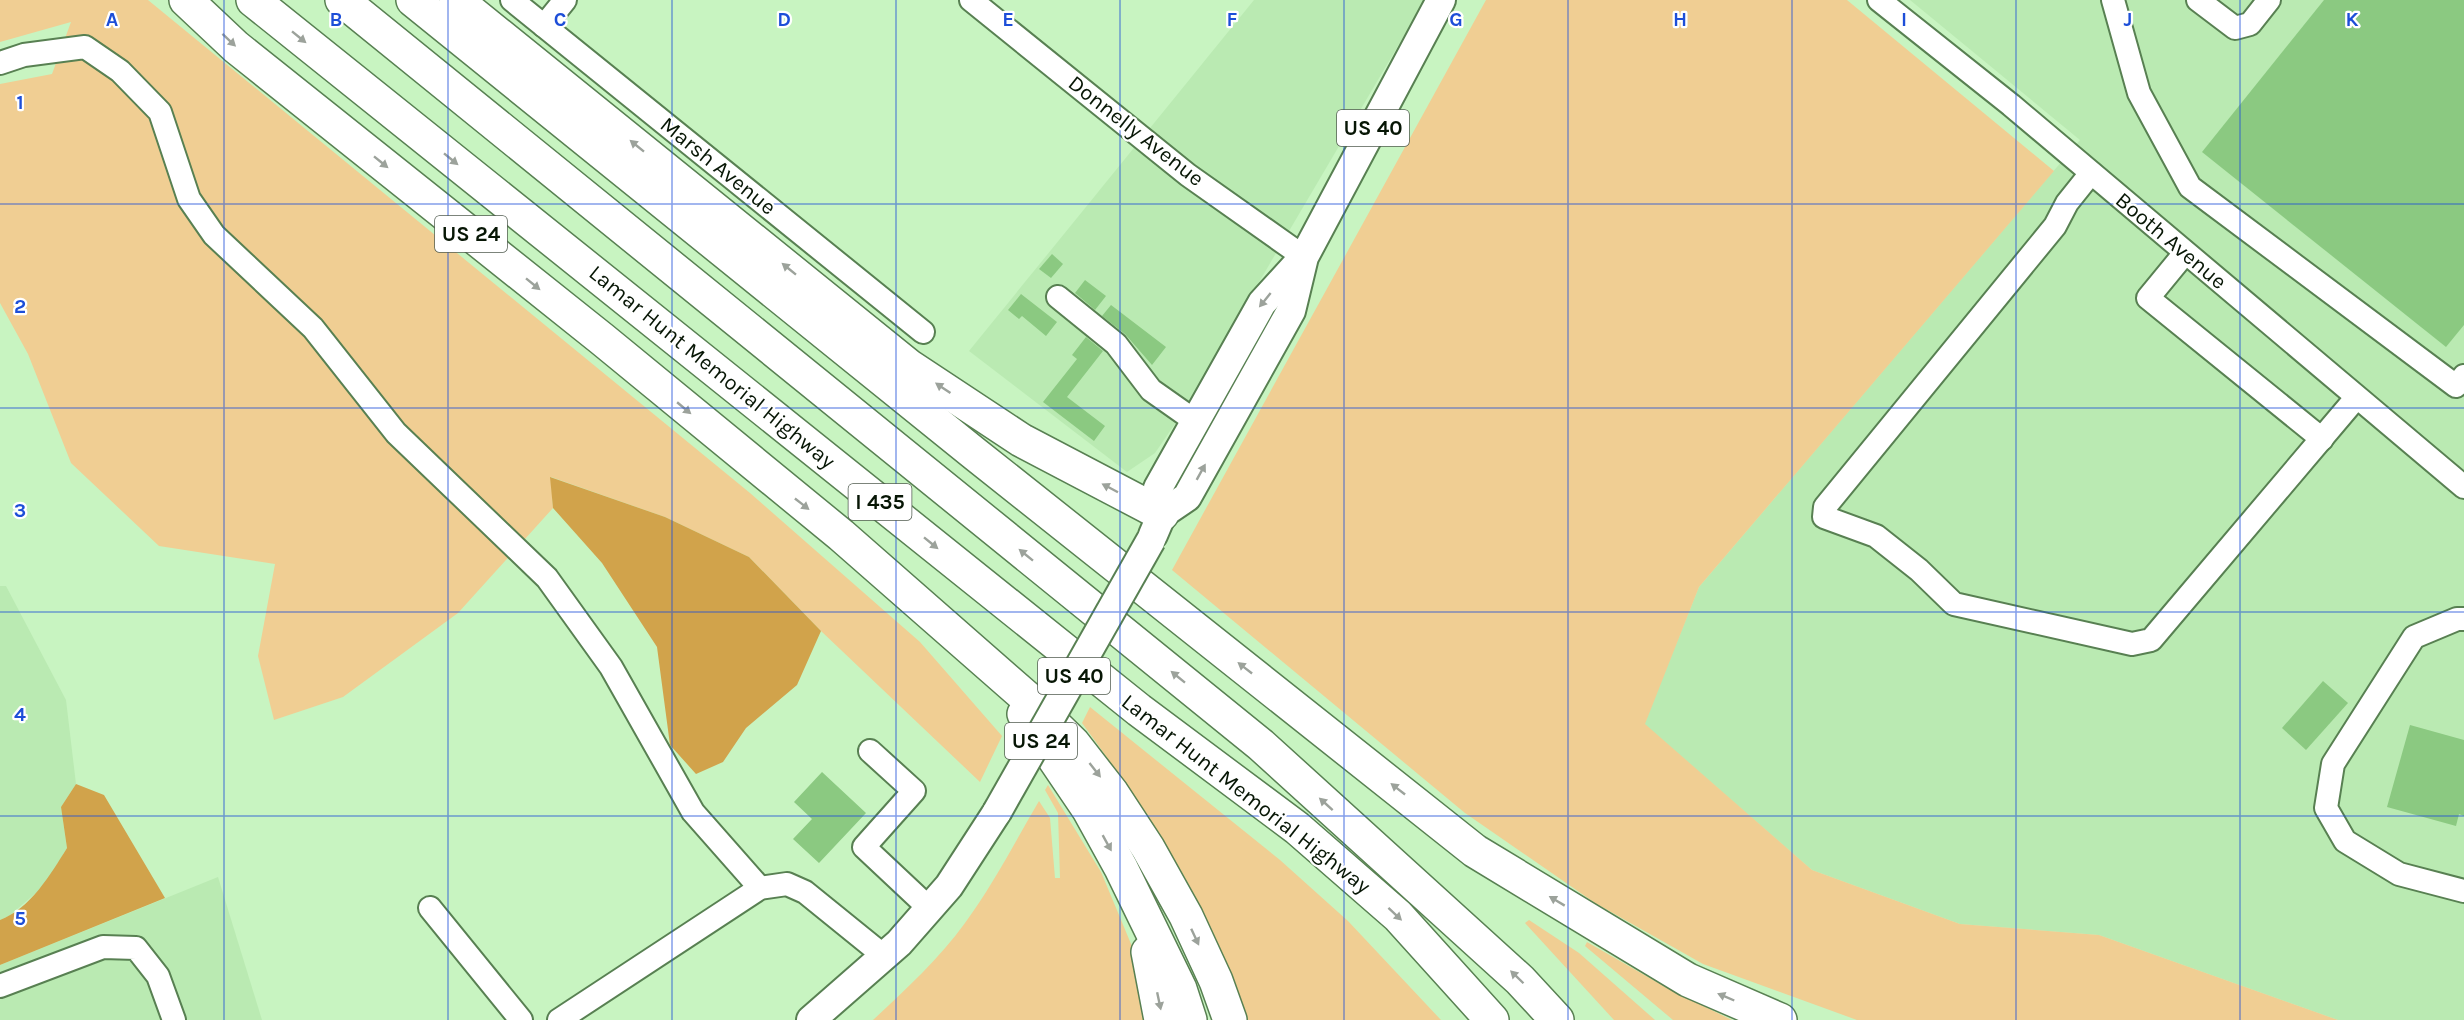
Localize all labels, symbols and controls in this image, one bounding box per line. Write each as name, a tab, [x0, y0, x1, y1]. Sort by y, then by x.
text: A	[106, 8, 119, 31]
text: B	[330, 8, 342, 31]
text: C	[554, 8, 566, 31]
text: D	[777, 8, 791, 31]
text: E	[1002, 8, 1014, 31]
text: F	[1227, 8, 1238, 31]
text: G	[1449, 8, 1463, 31]
text: H	[1673, 8, 1687, 31]
text: I	[1901, 8, 1907, 31]
text: J	[2124, 8, 2132, 31]
text: K	[2345, 8, 2359, 31]
one-way arrow	[291, 30, 307, 43]
one-way arrow	[221, 33, 236, 46]
street label: Donnelly Avenue	[1063, 70, 1209, 192]
text: 1	[16, 91, 24, 114]
road number: US 40	[1337, 110, 1409, 146]
street label: Marsh Avenue	[655, 111, 781, 221]
one-way arrow	[629, 140, 645, 153]
one-way arrow	[443, 152, 459, 165]
one-way arrow	[373, 156, 389, 169]
street label: Booth Avenue	[2110, 187, 2232, 295]
road number: US 24	[435, 216, 507, 252]
street label: Lamar Hunt Memorial Highway	[584, 260, 840, 474]
one-way arrow	[781, 262, 797, 275]
one-way arrow	[526, 277, 541, 289]
one-way arrow	[1259, 292, 1272, 308]
text: 2	[14, 295, 26, 318]
one-way arrow	[935, 383, 951, 394]
one-way arrow	[676, 401, 692, 414]
one-way arrow	[1196, 463, 1206, 480]
one-way arrow	[1101, 483, 1118, 493]
road number: I 435	[848, 484, 912, 520]
one-way arrow	[794, 498, 809, 510]
text: 3	[14, 499, 26, 522]
one-way arrow	[923, 536, 938, 549]
one-way arrow	[1019, 549, 1034, 561]
road number: US 40	[1038, 658, 1110, 694]
one-way arrow	[1237, 662, 1253, 675]
one-way arrow	[1170, 671, 1186, 684]
street label: Lamar Hunt Memorial Highway	[1116, 689, 1376, 899]
text: 4	[14, 703, 26, 726]
road number: US 24	[1005, 723, 1077, 759]
one-way arrow	[1088, 763, 1100, 778]
one-way arrow	[1390, 784, 1405, 796]
one-way arrow	[1319, 798, 1334, 811]
one-way arrow	[1102, 835, 1112, 852]
one-way arrow	[1549, 895, 1565, 906]
text: 5	[14, 907, 26, 930]
one-way arrow	[1387, 907, 1402, 920]
one-way arrow	[1191, 928, 1200, 945]
one-way arrow	[1511, 971, 1525, 985]
one-way arrow	[1154, 992, 1164, 1010]
one-way arrow	[1717, 992, 1735, 1002]

